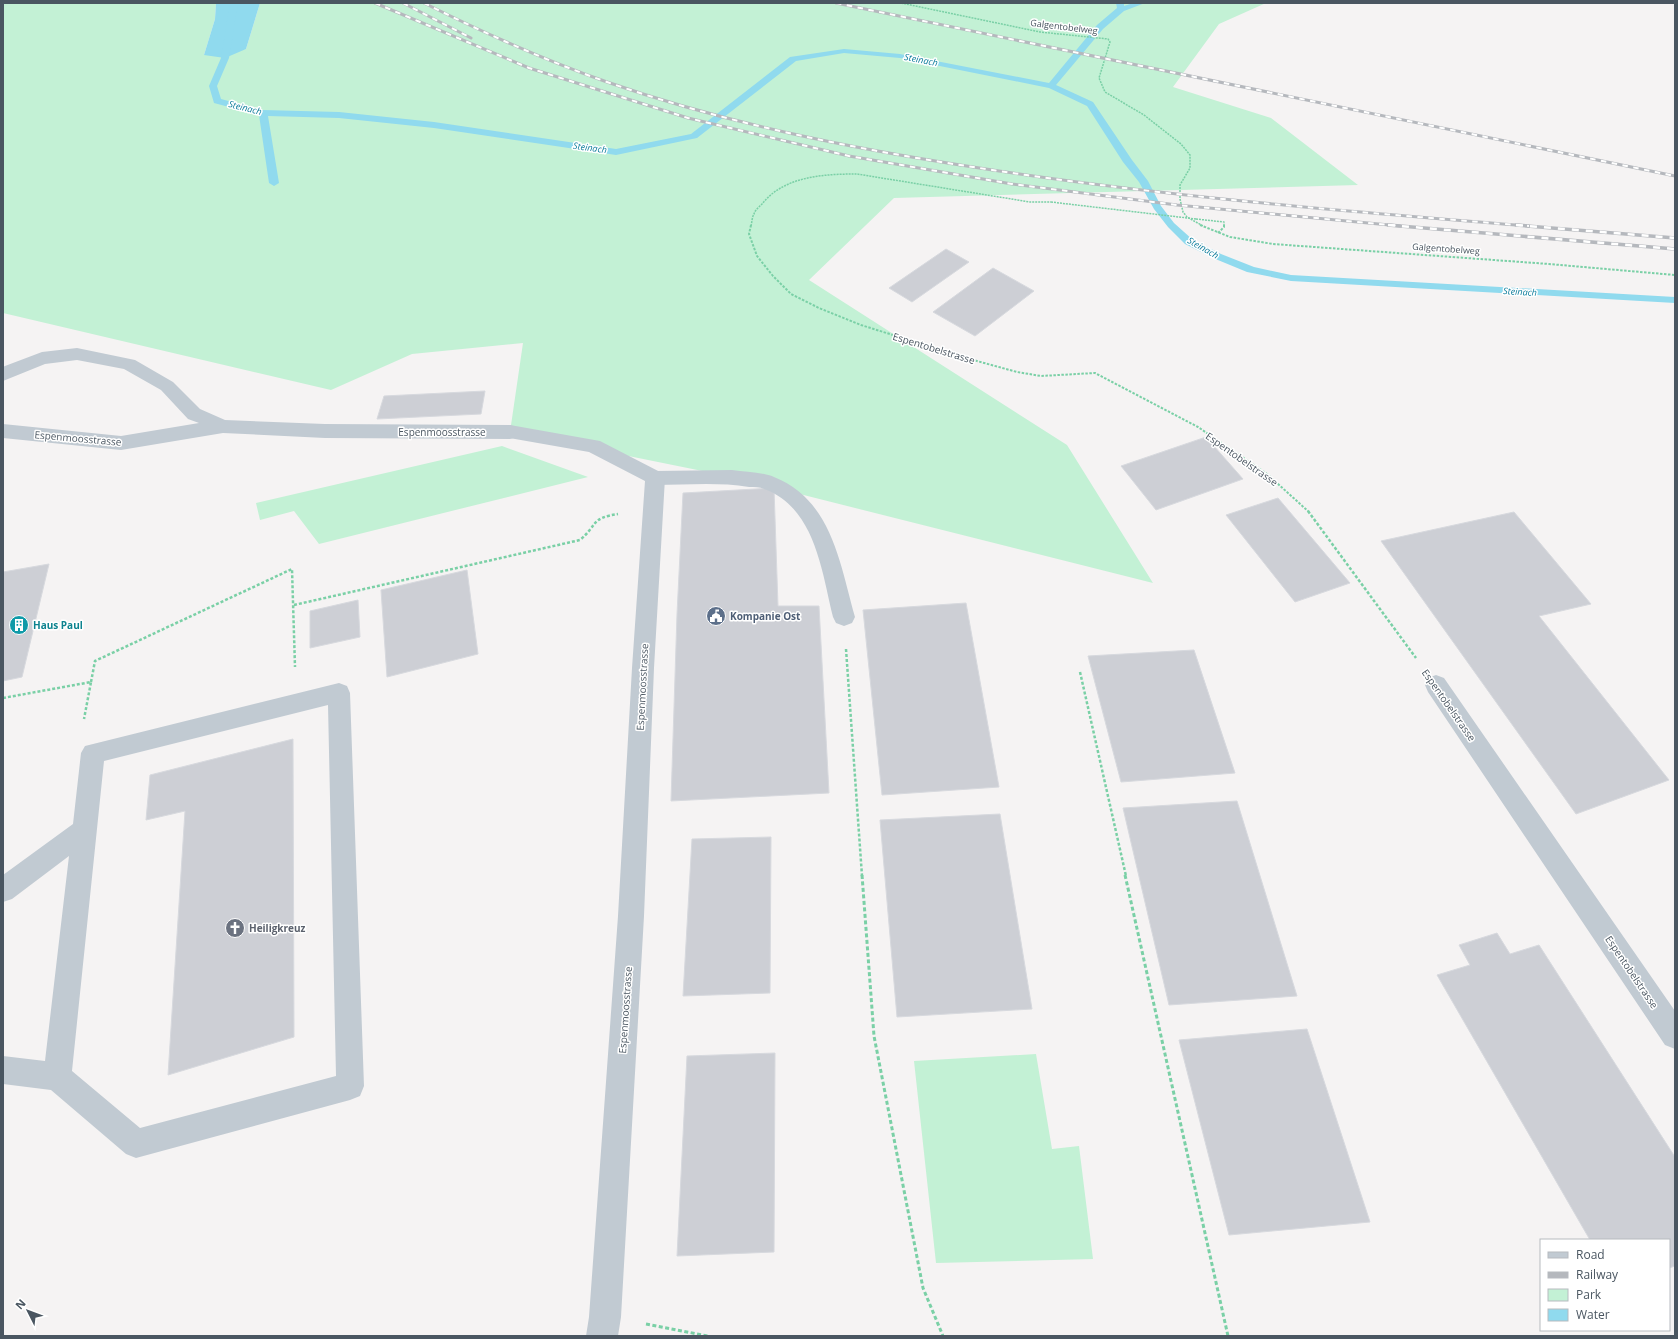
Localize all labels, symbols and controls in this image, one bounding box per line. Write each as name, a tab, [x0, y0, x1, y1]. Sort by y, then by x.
street label: Galgentobelweg	[1030, 16, 1099, 37]
water label: Steinach	[903, 50, 939, 69]
water label: Steinach	[227, 97, 263, 118]
water label: Steinach	[572, 139, 608, 156]
water label: Steinach	[1185, 233, 1221, 262]
street label: Galgentobelweg	[1412, 240, 1480, 257]
water label: Steinach	[1503, 284, 1537, 299]
street label: Espentobelstrasse	[891, 329, 977, 367]
street label: Espenmoosstrasse	[398, 425, 486, 439]
street label: Espenmoosstrasse	[34, 427, 123, 449]
street label: Espentobelstrasse	[1203, 429, 1281, 489]
public building icon: Kompanie Ost	[705, 605, 727, 627]
place label: Kompanie Ost	[730, 609, 801, 623]
building icon: Haus Paul	[8, 614, 30, 636]
place label: Haus Paul	[33, 618, 83, 632]
street label: Espenmoosstrasse	[633, 643, 651, 731]
street label: Espentobelstrasse	[1419, 666, 1479, 744]
church icon: Heiligkreuz	[224, 917, 246, 939]
place label: Heiligkreuz	[249, 921, 306, 935]
street label: Espentobelstrasse	[1602, 933, 1662, 1012]
street label: Espenmoosstrasse	[615, 966, 635, 1054]
legend	[1540, 1239, 1670, 1331]
text: Road	[1576, 1246, 1605, 1263]
text: Railway	[1576, 1266, 1619, 1283]
text: Park	[1576, 1286, 1602, 1303]
north arrow	[8, 1291, 48, 1331]
text: N	[12, 1296, 29, 1312]
text: Water	[1576, 1306, 1610, 1323]

